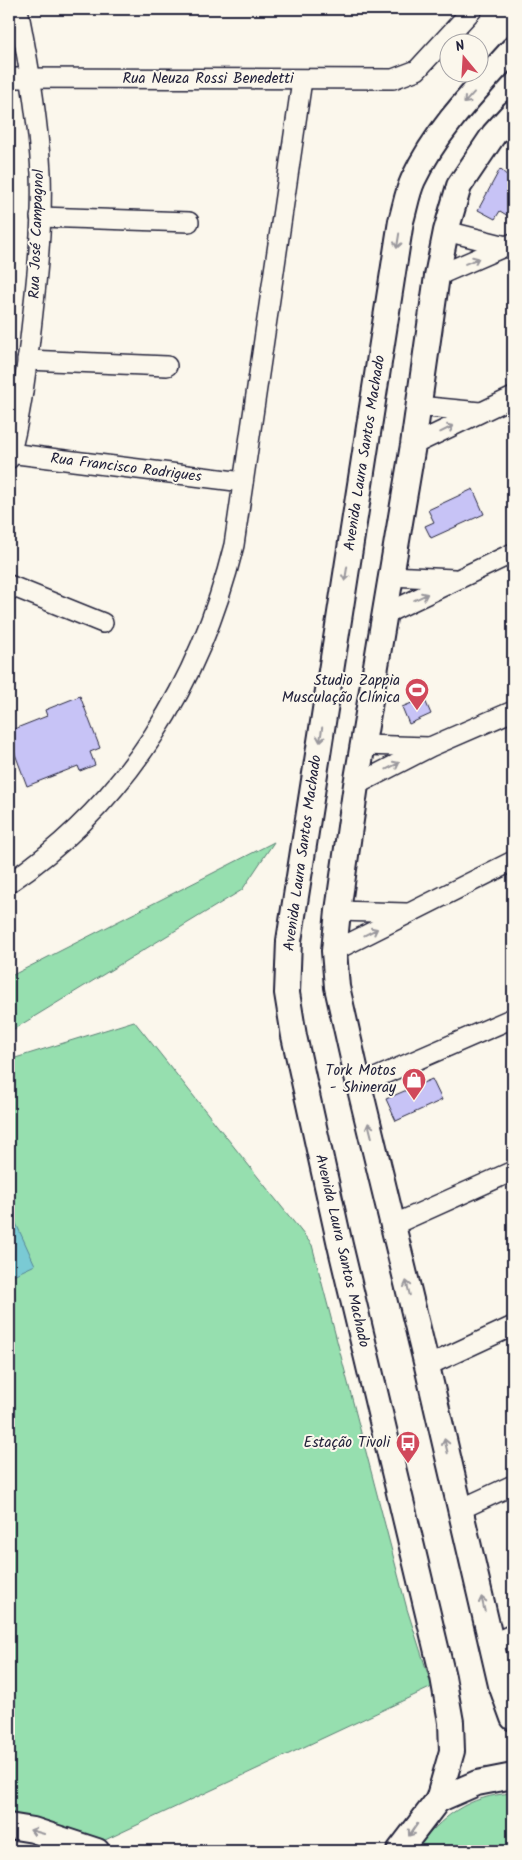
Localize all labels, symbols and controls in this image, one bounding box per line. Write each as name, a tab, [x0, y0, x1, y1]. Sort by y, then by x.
north arrow	[440, 32, 490, 82]
text: N	[453, 35, 468, 58]
street label: Rua Neuza Rossi Benedetti	[122, 67, 295, 91]
one-way arrow	[463, 91, 475, 104]
street label: Rua José Campagnol	[23, 169, 51, 299]
one-way arrow	[393, 233, 403, 249]
one-way arrow	[464, 256, 479, 266]
street label: Avenida Laura Santos Machado	[338, 353, 392, 552]
one-way arrow	[439, 423, 454, 433]
street label: Rua Francisco Rodrigues	[49, 447, 204, 489]
one-way arrow	[341, 566, 351, 582]
one-way arrow	[413, 592, 428, 602]
place label: Studio Zappia Musculação Clínica	[282, 669, 400, 710]
sports icon: Studio Zappia Musculação Clínica	[404, 677, 430, 711]
one-way arrow	[316, 727, 326, 743]
street label: Avenida Laura Santos Machado	[277, 753, 329, 953]
one-way arrow	[386, 761, 401, 771]
one-way arrow	[363, 927, 378, 937]
place label: Tork Motos - Shineray	[326, 1059, 397, 1100]
shop icon: Tork Motos - Shineray	[401, 1067, 427, 1101]
one-way arrow	[364, 1122, 374, 1138]
street label: Avenida Laura Santos Machado	[308, 1152, 376, 1350]
one-way arrow	[403, 1280, 412, 1296]
bus stop icon: Estação Tivoli	[395, 1430, 421, 1464]
place label: Estação Tivoli	[303, 1431, 391, 1455]
one-way arrow	[441, 1438, 450, 1454]
one-way arrow	[478, 1596, 487, 1612]
one-way arrow	[408, 1823, 418, 1837]
one-way arrow	[29, 1826, 45, 1836]

